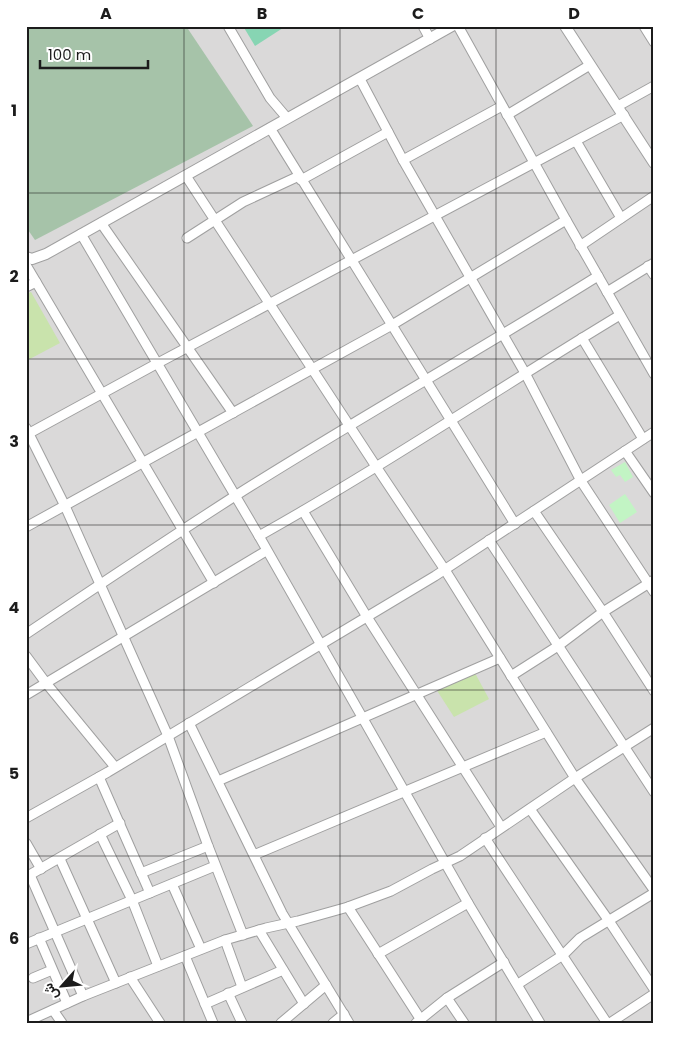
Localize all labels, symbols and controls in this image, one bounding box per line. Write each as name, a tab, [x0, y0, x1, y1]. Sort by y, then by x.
text: A	[100, 2, 112, 25]
text: B	[257, 2, 267, 25]
text: C	[412, 2, 424, 25]
text: D	[568, 2, 580, 25]
scale bar	[40, 38, 148, 70]
text: 100 m	[48, 44, 91, 65]
text: 1	[11, 99, 17, 122]
text: 2	[9, 265, 19, 288]
text: 3	[9, 430, 19, 453]
text: 4	[9, 596, 20, 619]
text: 5	[9, 762, 19, 785]
text: 6	[9, 927, 19, 950]
north arrow	[38, 962, 88, 1012]
text: ش	[38, 980, 63, 1004]

